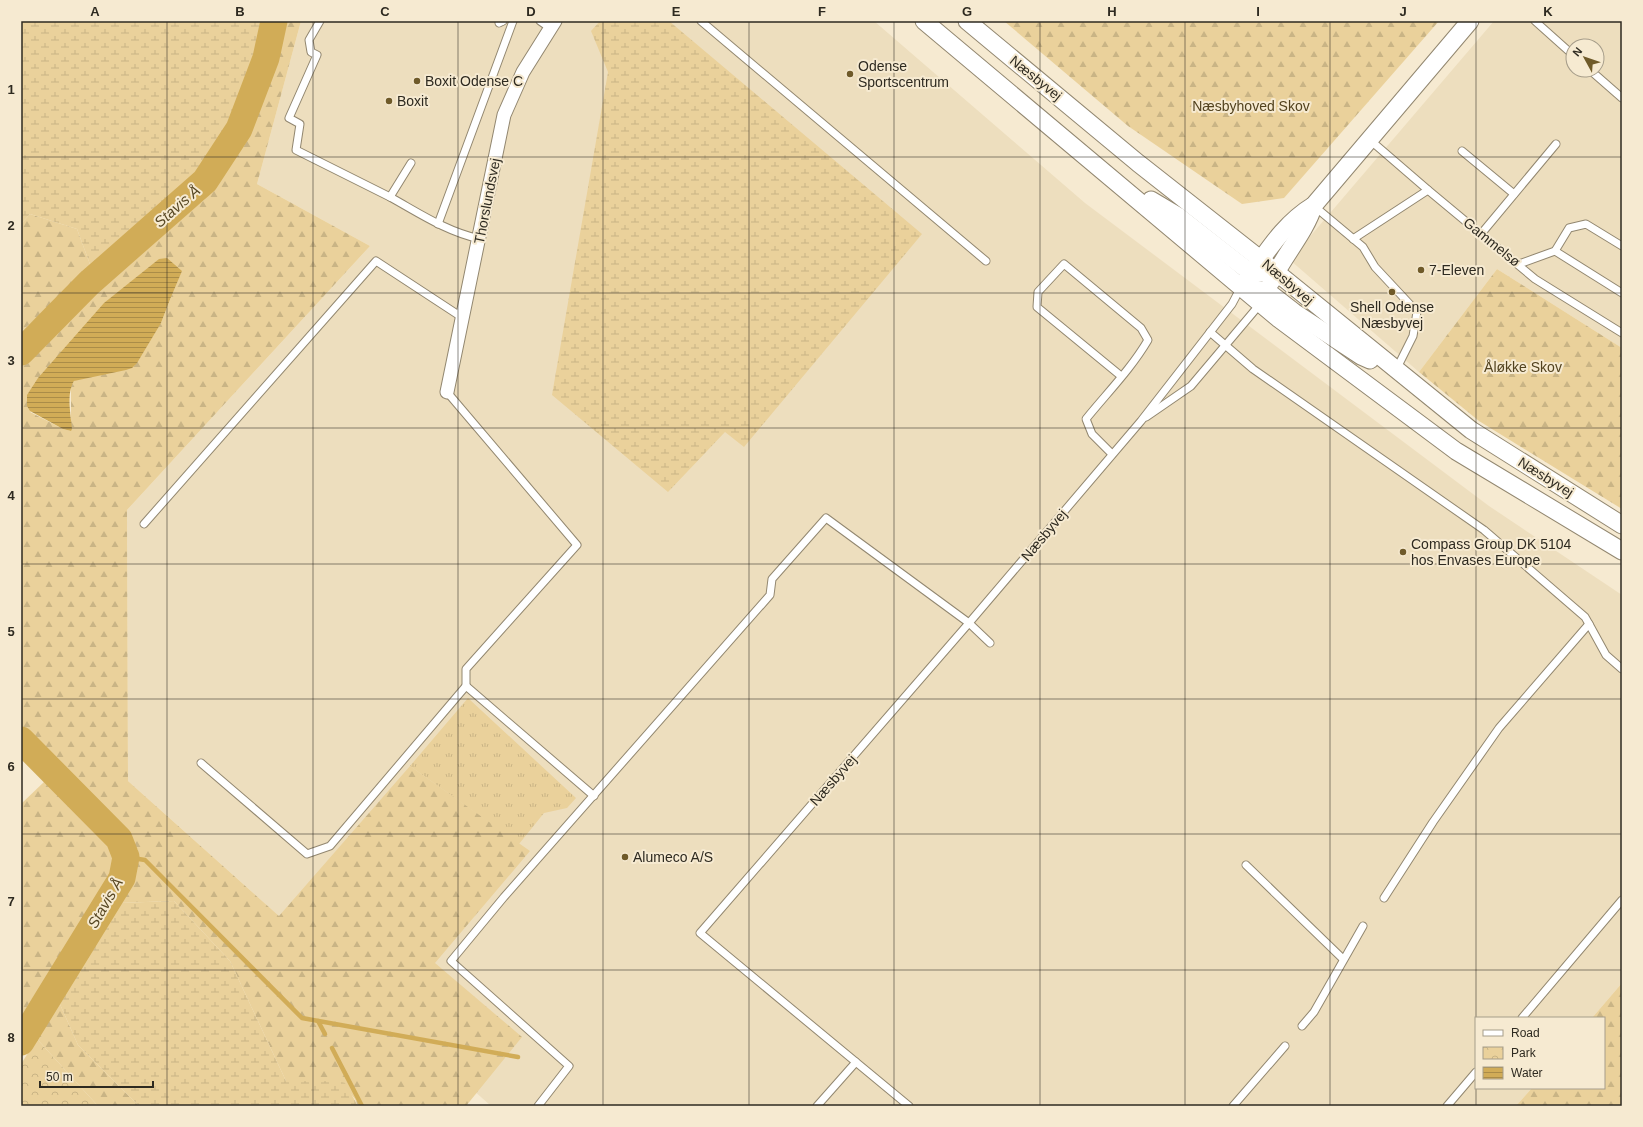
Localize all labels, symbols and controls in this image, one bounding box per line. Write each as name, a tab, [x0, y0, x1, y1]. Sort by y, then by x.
text: A	[90, 4, 100, 19]
text: B	[235, 4, 245, 19]
text: C	[380, 4, 390, 19]
text: D	[526, 4, 536, 19]
text: E	[672, 4, 681, 19]
text: F	[818, 4, 826, 19]
text: G	[962, 4, 972, 19]
text: H	[1107, 4, 1117, 19]
text: I	[1256, 4, 1260, 19]
text: J	[1399, 4, 1407, 19]
text: K	[1543, 4, 1553, 19]
north arrow	[1565, 38, 1605, 78]
text: N	[1570, 45, 1585, 58]
street label: Næsbyvej	[1007, 52, 1065, 104]
place label: Odense Sportscentrum	[858, 58, 949, 90]
marker: Odense Sportscentrum	[845, 69, 855, 79]
place label: Boxit Odense C	[425, 73, 523, 89]
marker: Boxit Odense C	[412, 76, 422, 86]
text: 1	[7, 82, 15, 97]
place label: Boxit	[397, 93, 428, 109]
marker: Boxit	[384, 96, 394, 106]
park label: Næsbyhoved Skov	[1192, 98, 1310, 114]
street label: Thorslundsvej	[471, 157, 503, 245]
water label: Stavis Å	[151, 182, 203, 230]
street label: Gammelsø	[1460, 214, 1524, 270]
text: 2	[7, 218, 15, 233]
street label: Næsbyvej	[1259, 256, 1317, 308]
place label: 7-Eleven	[1429, 262, 1484, 278]
marker: 7-Eleven	[1416, 265, 1426, 275]
marker: Shell Odense Næsbyvej	[1387, 287, 1397, 297]
place label: Shell Odense Næsbyvej	[1350, 299, 1434, 331]
text: 3	[7, 353, 15, 368]
park label: Åløkke Skov	[1484, 359, 1562, 375]
street label: Næsbyvej	[1515, 454, 1577, 500]
text: 4	[7, 488, 15, 503]
street label: Næsbyvej	[1018, 506, 1070, 564]
place label: Compass Group DK 5104 hos Envases Europe	[1411, 536, 1572, 568]
marker: Compass Group DK 5104 hos Envases Europe	[1398, 547, 1408, 557]
text: 5	[7, 624, 15, 639]
street label: Næsbyvej	[807, 751, 859, 809]
text: 6	[7, 759, 15, 774]
place label: Alumeco A/S	[633, 849, 713, 865]
marker: Alumeco A/S	[620, 852, 630, 862]
water label: Stavis Å	[84, 875, 126, 931]
text: 7	[7, 894, 15, 909]
legend	[1475, 1017, 1605, 1089]
text: Road	[1511, 1026, 1540, 1040]
text: 8	[7, 1030, 15, 1045]
text: Park	[1511, 1046, 1537, 1060]
scale bar	[40, 1063, 153, 1089]
text: Water	[1511, 1066, 1543, 1080]
text: 50 m	[46, 1070, 73, 1084]

